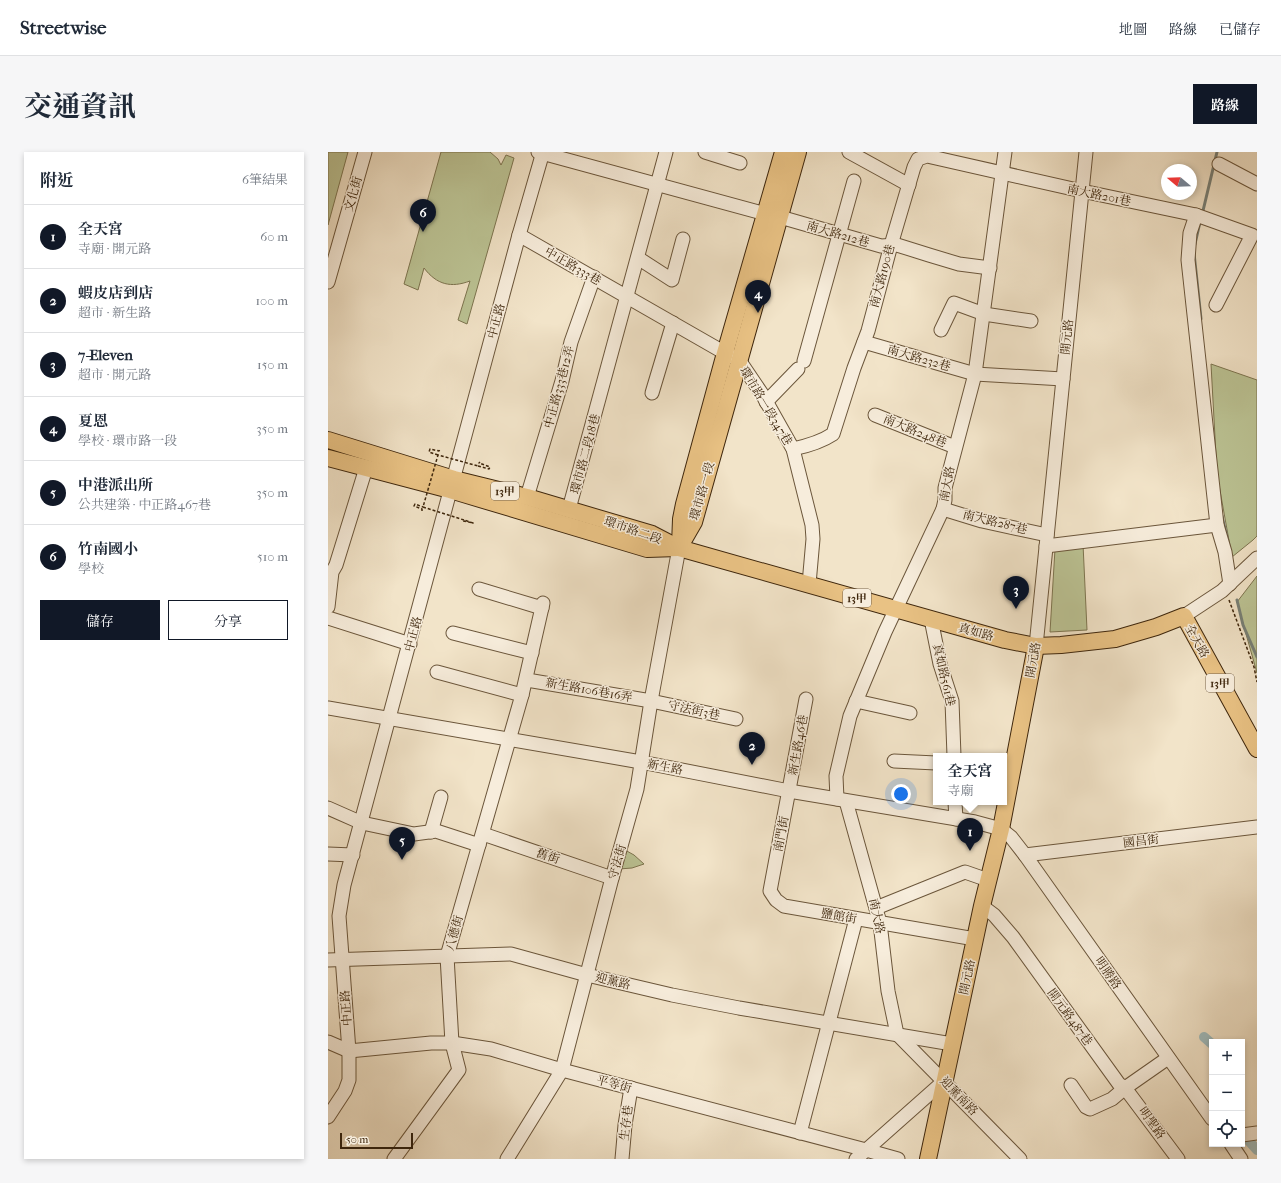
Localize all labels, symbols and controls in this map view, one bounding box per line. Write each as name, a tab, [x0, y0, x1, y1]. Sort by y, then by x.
text: Streetwise	[20, 17, 106, 39]
text: 地圖	[1119, 21, 1147, 38]
text: 路線	[1169, 21, 1197, 38]
text: 已儲存	[1219, 21, 1261, 38]
button: 路線	[1193, 84, 1257, 124]
text: 交通資訊	[24, 90, 136, 123]
north arrow	[1161, 164, 1197, 200]
text: 附近	[40, 170, 74, 190]
text: 6筆結果	[242, 172, 288, 187]
street label: 文化街	[341, 174, 365, 213]
street label: 南大路201巷	[1066, 181, 1132, 209]
pin: 6	[410, 199, 436, 232]
street label: 南大路212巷	[805, 218, 871, 250]
text: 全天宮	[78, 220, 123, 238]
text: 1	[51, 229, 55, 244]
text: 60 m	[260, 229, 288, 244]
text: 寺廟 · 開元路	[78, 241, 151, 256]
street label: 南大路190巷	[867, 243, 897, 309]
street label: 中正路333巷	[542, 244, 604, 288]
pin: 4	[745, 280, 771, 313]
text: 蝦皮店到店	[78, 284, 153, 302]
text: 2	[50, 293, 56, 308]
text: 100 m	[255, 293, 288, 308]
street label: 中正路	[485, 302, 507, 340]
text: 超市 · 新生路	[78, 305, 151, 320]
street label: 開元路	[1058, 318, 1076, 356]
street label: 南大路232巷	[886, 342, 952, 374]
street label: 中正路333巷12弄	[541, 344, 577, 430]
text: 7-Eleven	[78, 346, 133, 364]
text: 3	[50, 357, 56, 372]
text: 150 m	[257, 357, 288, 372]
street label: 環市路一段347巷	[737, 364, 795, 448]
text: 超市 · 開元路	[78, 367, 151, 382]
text: 夏恩	[78, 412, 108, 430]
street label: 環市路二段18巷	[568, 412, 602, 496]
street label: 南大路248巷	[881, 412, 949, 450]
text: 4	[49, 421, 57, 436]
text: 350 m	[256, 421, 288, 436]
text: 學校 · 環市路一段	[78, 433, 177, 448]
street label: 環市路一段	[687, 460, 717, 522]
street label: 南大路	[937, 465, 957, 503]
text: 中港派出所	[78, 476, 153, 494]
road number: 13甲	[491, 482, 519, 500]
text: 5	[50, 485, 56, 500]
text: 350 m	[256, 485, 288, 500]
text: 公共建築 · 中正路467巷	[78, 497, 211, 512]
street label: 南大路287巷	[961, 507, 1029, 537]
street label: 環市路二段	[602, 514, 664, 546]
text: 竹南國小	[78, 540, 138, 558]
text: 6	[49, 549, 57, 564]
text: 510 m	[257, 549, 288, 564]
text: 學校	[78, 561, 104, 576]
pin: 3	[1003, 576, 1029, 609]
road number: 13甲	[843, 589, 871, 607]
button: 儲存	[40, 600, 160, 640]
button: 分享	[168, 600, 288, 640]
street label: 中正路	[402, 615, 424, 653]
street label: 真如路	[957, 620, 995, 644]
street label: 全天路	[1182, 622, 1212, 660]
street label: 開元路	[1023, 641, 1043, 679]
street label: 真如路561巷	[930, 642, 958, 708]
road number: 13甲	[1206, 674, 1234, 692]
street label: 新生路106巷16弄	[544, 675, 634, 705]
street label: 守法街3巷	[667, 698, 721, 722]
street label: 新生路46巷	[786, 713, 810, 777]
pin: 2	[739, 732, 765, 765]
popup	[933, 753, 1007, 805]
street label: 新生路	[646, 757, 684, 777]
text: 全天宮	[947, 762, 993, 780]
text: 寺廟	[947, 783, 974, 798]
your location	[891, 784, 911, 804]
street label: 南門街	[771, 814, 791, 853]
pin: 1	[957, 818, 983, 851]
pin: 5	[389, 827, 415, 860]
street label: 國昌街	[1122, 832, 1161, 850]
street label: 守法街	[605, 842, 629, 881]
street label: 舊街	[534, 845, 563, 867]
street label: 南大路	[866, 897, 888, 935]
street label: 鹽館街	[820, 906, 859, 926]
street label: 八德街	[442, 913, 466, 952]
street label: 明勝路	[1092, 954, 1124, 992]
street label: 開元路	[956, 958, 978, 996]
street label: 迎薰路	[594, 970, 632, 992]
street label: 開元路487巷	[1045, 986, 1095, 1048]
street label: 中正路	[338, 990, 354, 1026]
map controls	[1209, 1039, 1245, 1147]
button: +	[1209, 1039, 1245, 1075]
street label: 平等街	[595, 1073, 634, 1096]
street label: 迎薰南路	[937, 1074, 981, 1118]
button: −	[1209, 1075, 1245, 1111]
street label: 生存巷	[617, 1104, 635, 1142]
street label: 明聖路	[1136, 1104, 1168, 1142]
button: locate	[1209, 1111, 1245, 1147]
scale bar	[340, 1131, 413, 1150]
text: 50 m	[346, 1133, 368, 1146]

